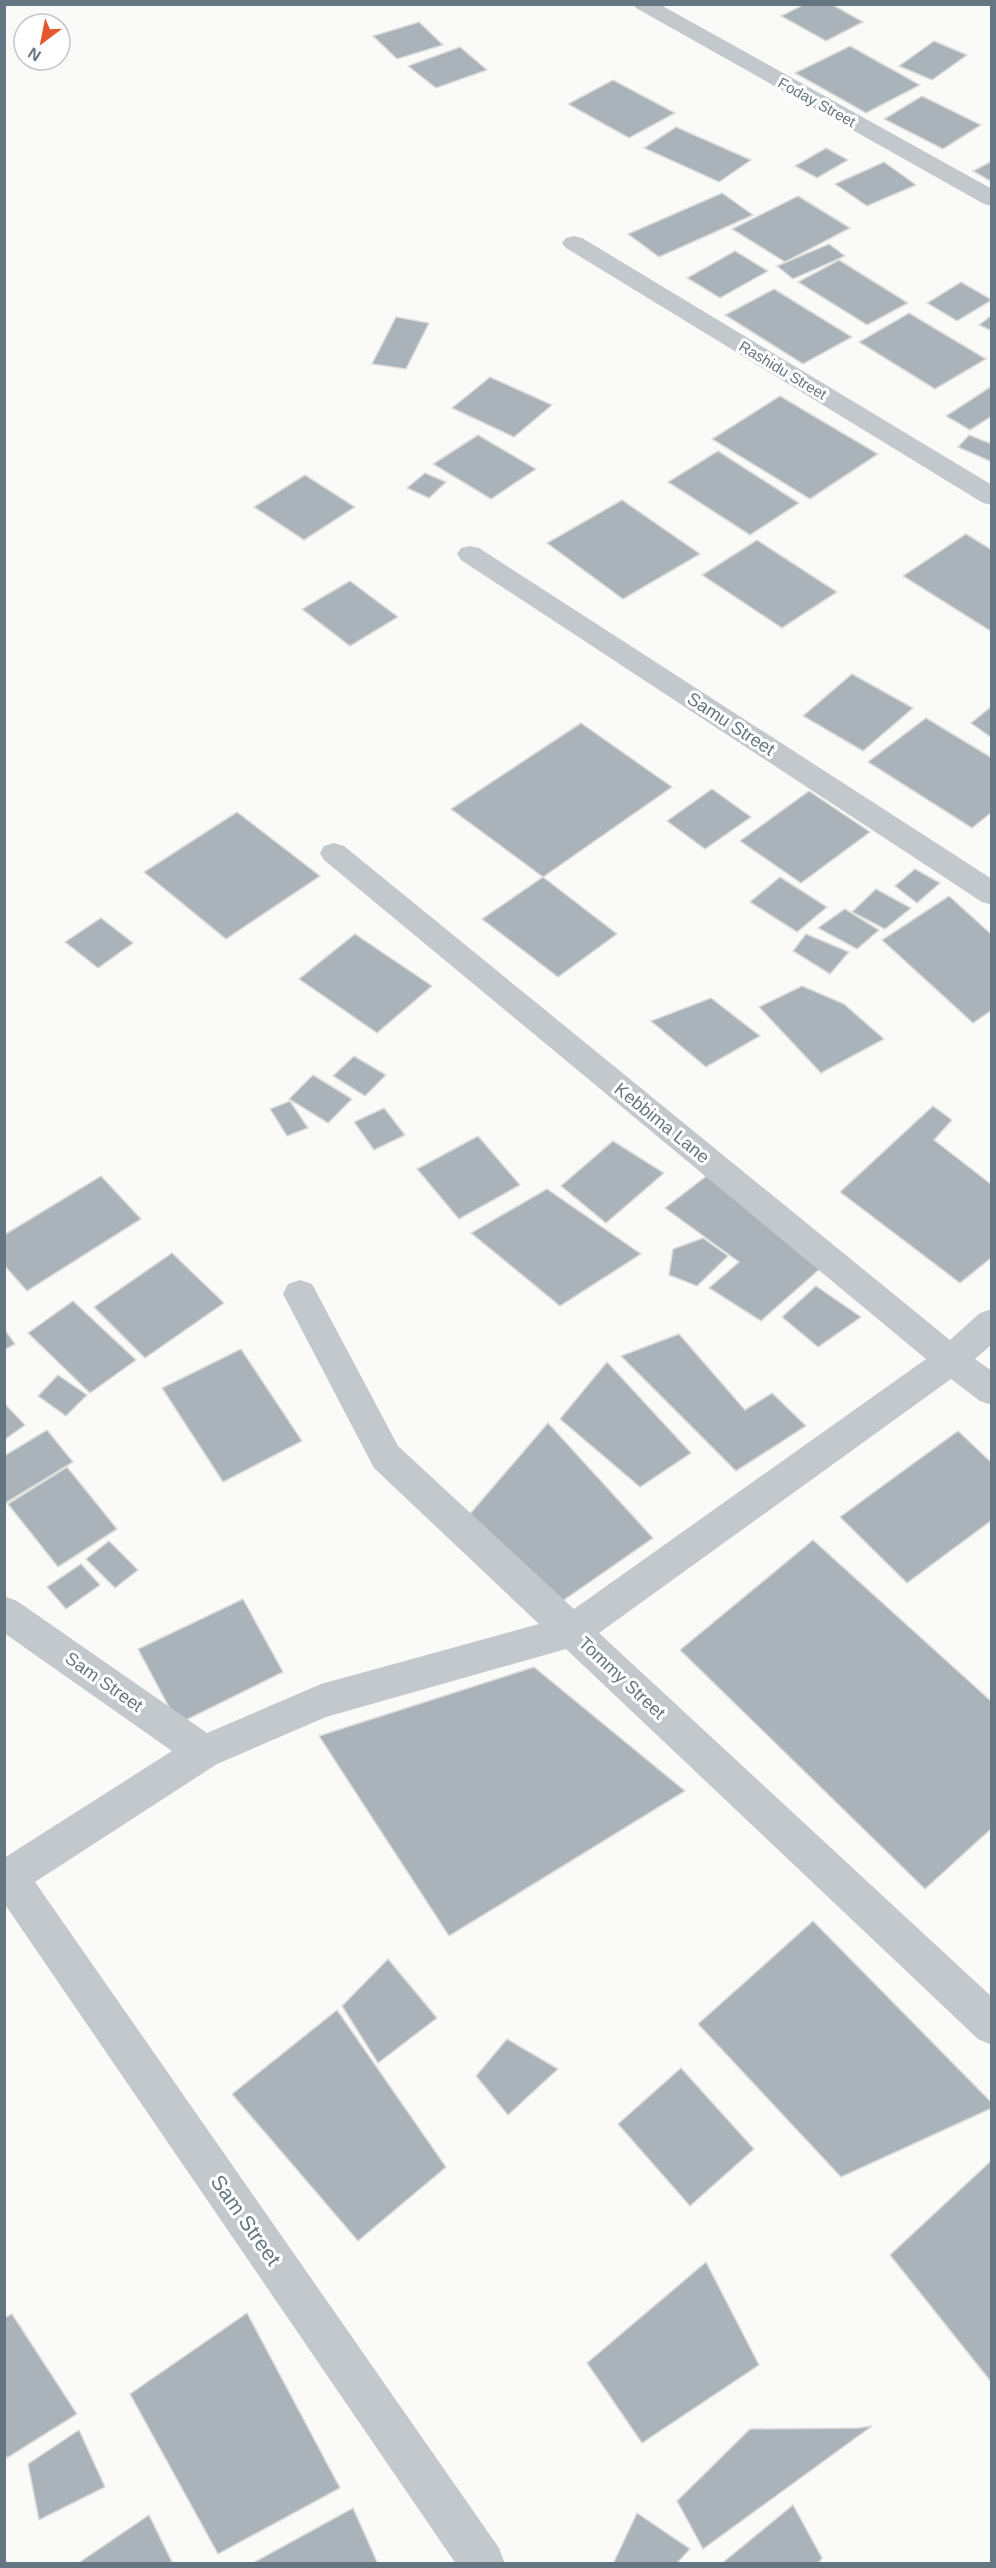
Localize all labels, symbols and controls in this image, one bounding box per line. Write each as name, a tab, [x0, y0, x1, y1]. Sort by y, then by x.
north arrow	[12, 12, 72, 72]
text: N	[25, 44, 44, 65]
street label: Foday Street	[775, 74, 859, 131]
street label: Rashidu Street	[736, 337, 831, 403]
street label: Samu Street	[684, 688, 778, 760]
street label: Kebbima Lane	[611, 1079, 713, 1167]
street label: Tommy Street	[575, 1633, 669, 1723]
street label: Sam Street	[61, 1648, 147, 1716]
street label: Sam Street	[206, 2170, 286, 2270]

